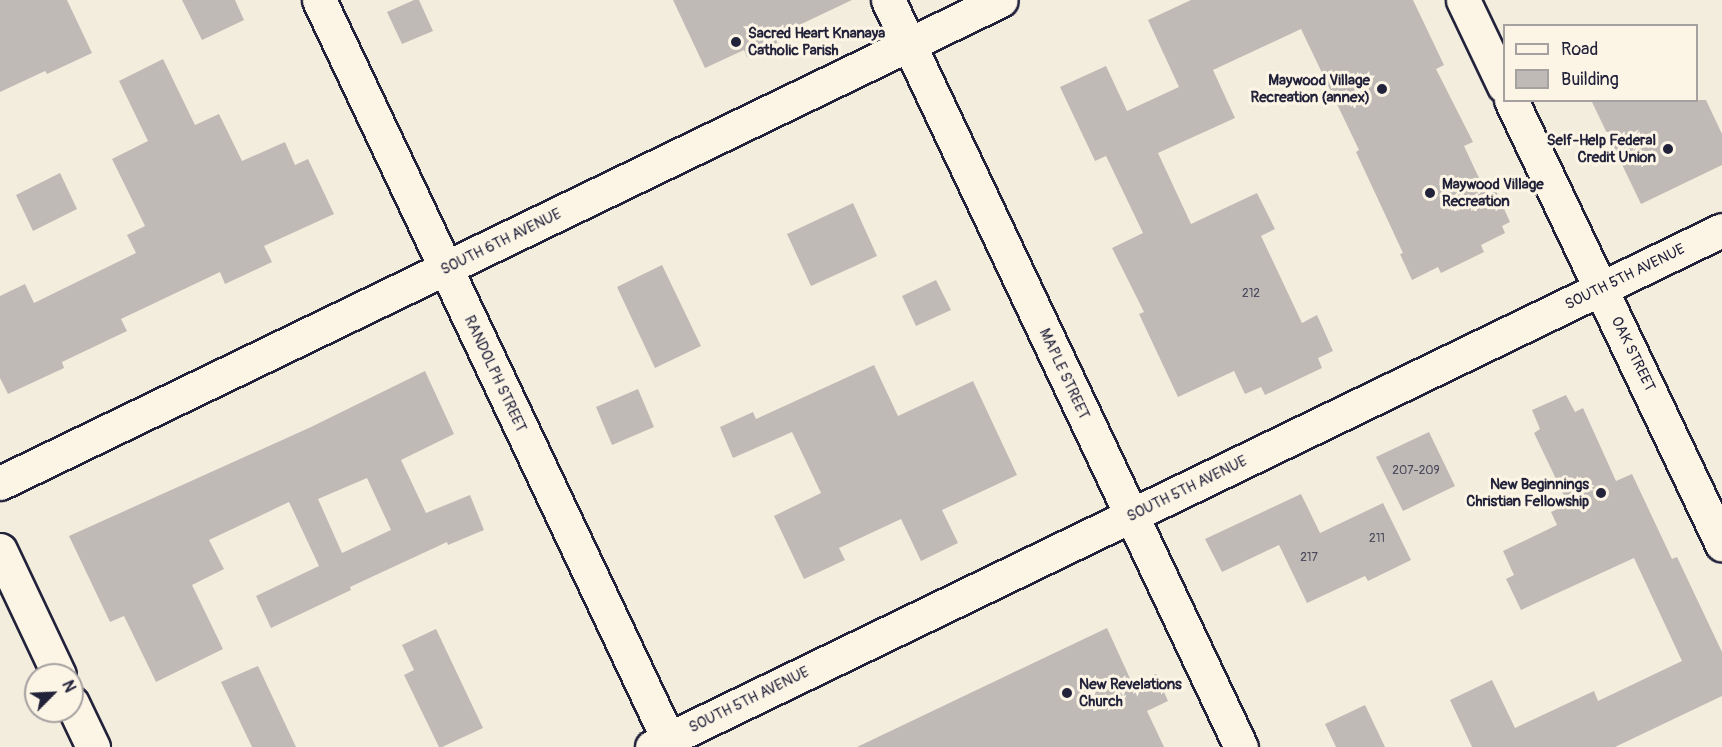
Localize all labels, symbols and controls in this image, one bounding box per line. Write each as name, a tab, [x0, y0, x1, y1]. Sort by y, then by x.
place label: Sacred Heart Knanaya Catholic Parish	[748, 24, 885, 59]
legend	[1503, 24, 1698, 102]
marker: Sacred Heart Knanaya Catholic Parish	[729, 35, 743, 49]
text: Road	[1561, 38, 1598, 61]
text: Building	[1561, 68, 1619, 91]
place label: Maywood Village Recreation (annex)	[1251, 71, 1370, 106]
marker: Maywood Village Recreation (annex)	[1375, 82, 1389, 96]
place label: Self-Help Federal Credit Union	[1547, 131, 1656, 166]
marker: Self-Help Federal Credit Union	[1661, 142, 1675, 156]
place label: Maywood Village Recreation	[1442, 175, 1544, 210]
marker: Maywood Village Recreation	[1423, 186, 1437, 200]
street label: SOUTH 6TH AVENUE	[438, 205, 564, 279]
street label: SOUTH 5TH AVENUE	[1562, 240, 1688, 314]
house number: 212	[1242, 287, 1260, 301]
street label: RANDOLPH STREET	[460, 313, 530, 435]
street label: OAK STREET	[1607, 314, 1659, 394]
street label: MAPLE STREET	[1035, 326, 1093, 422]
street label: SOUTH 5TH AVENUE	[1124, 452, 1250, 526]
house number: 207-209	[1392, 464, 1440, 478]
place label: New Beginnings Christian Fellowship	[1466, 475, 1589, 510]
marker: New Beginnings Christian Fellowship	[1594, 486, 1608, 500]
house number: 211	[1369, 532, 1385, 546]
house number: 217	[1300, 551, 1318, 565]
north arrow	[24, 663, 84, 723]
street label: SOUTH 5TH AVENUE	[686, 663, 812, 737]
place label: New Revelations Church	[1079, 675, 1182, 710]
text: N	[57, 677, 80, 695]
marker: New Revelations Church	[1060, 686, 1074, 700]

